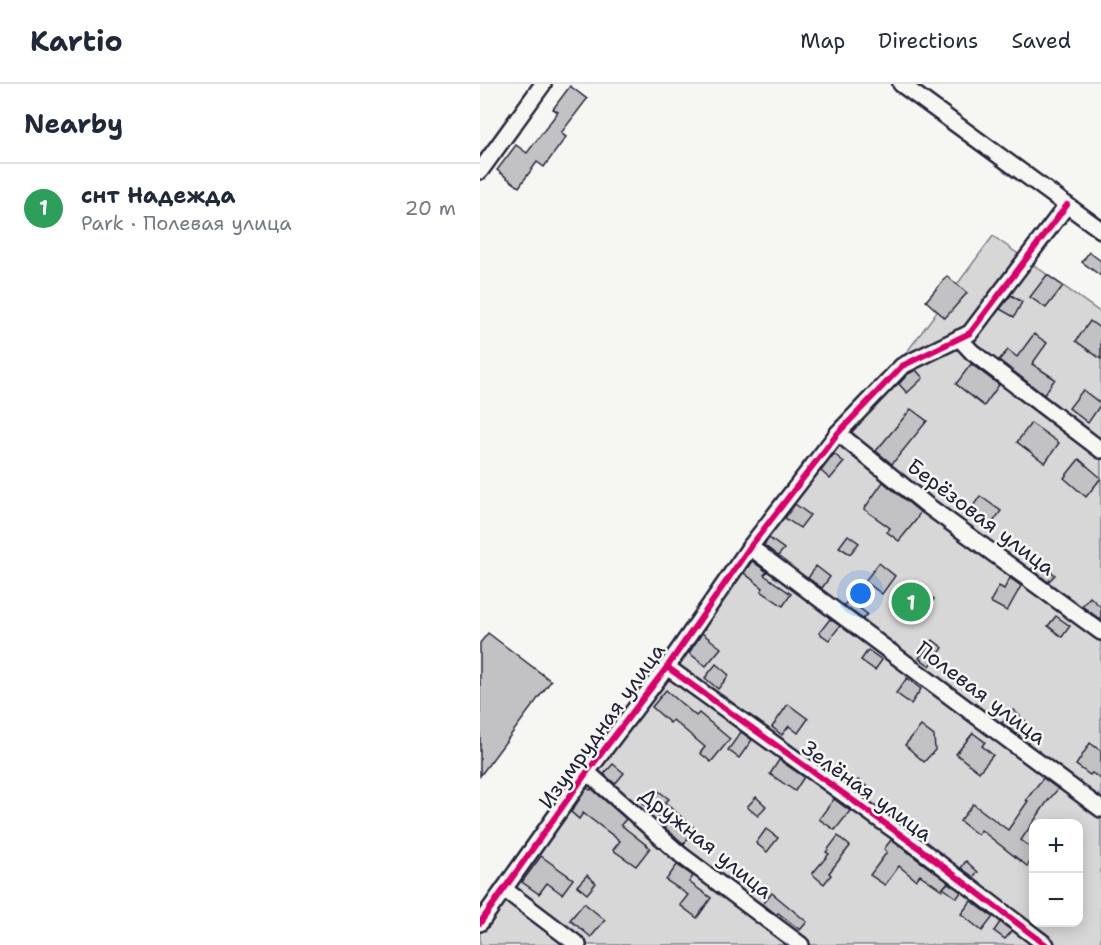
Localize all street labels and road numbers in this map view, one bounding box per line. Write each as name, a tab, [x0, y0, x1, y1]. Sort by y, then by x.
street label: Берёзовая улица	[901, 452, 1061, 582]
street label: Полевая улица	[910, 635, 1052, 751]
street label: Изумрудная улица	[532, 638, 672, 814]
street label: Зелёная улица	[796, 734, 938, 848]
street label: Дружная улица	[634, 781, 778, 905]

